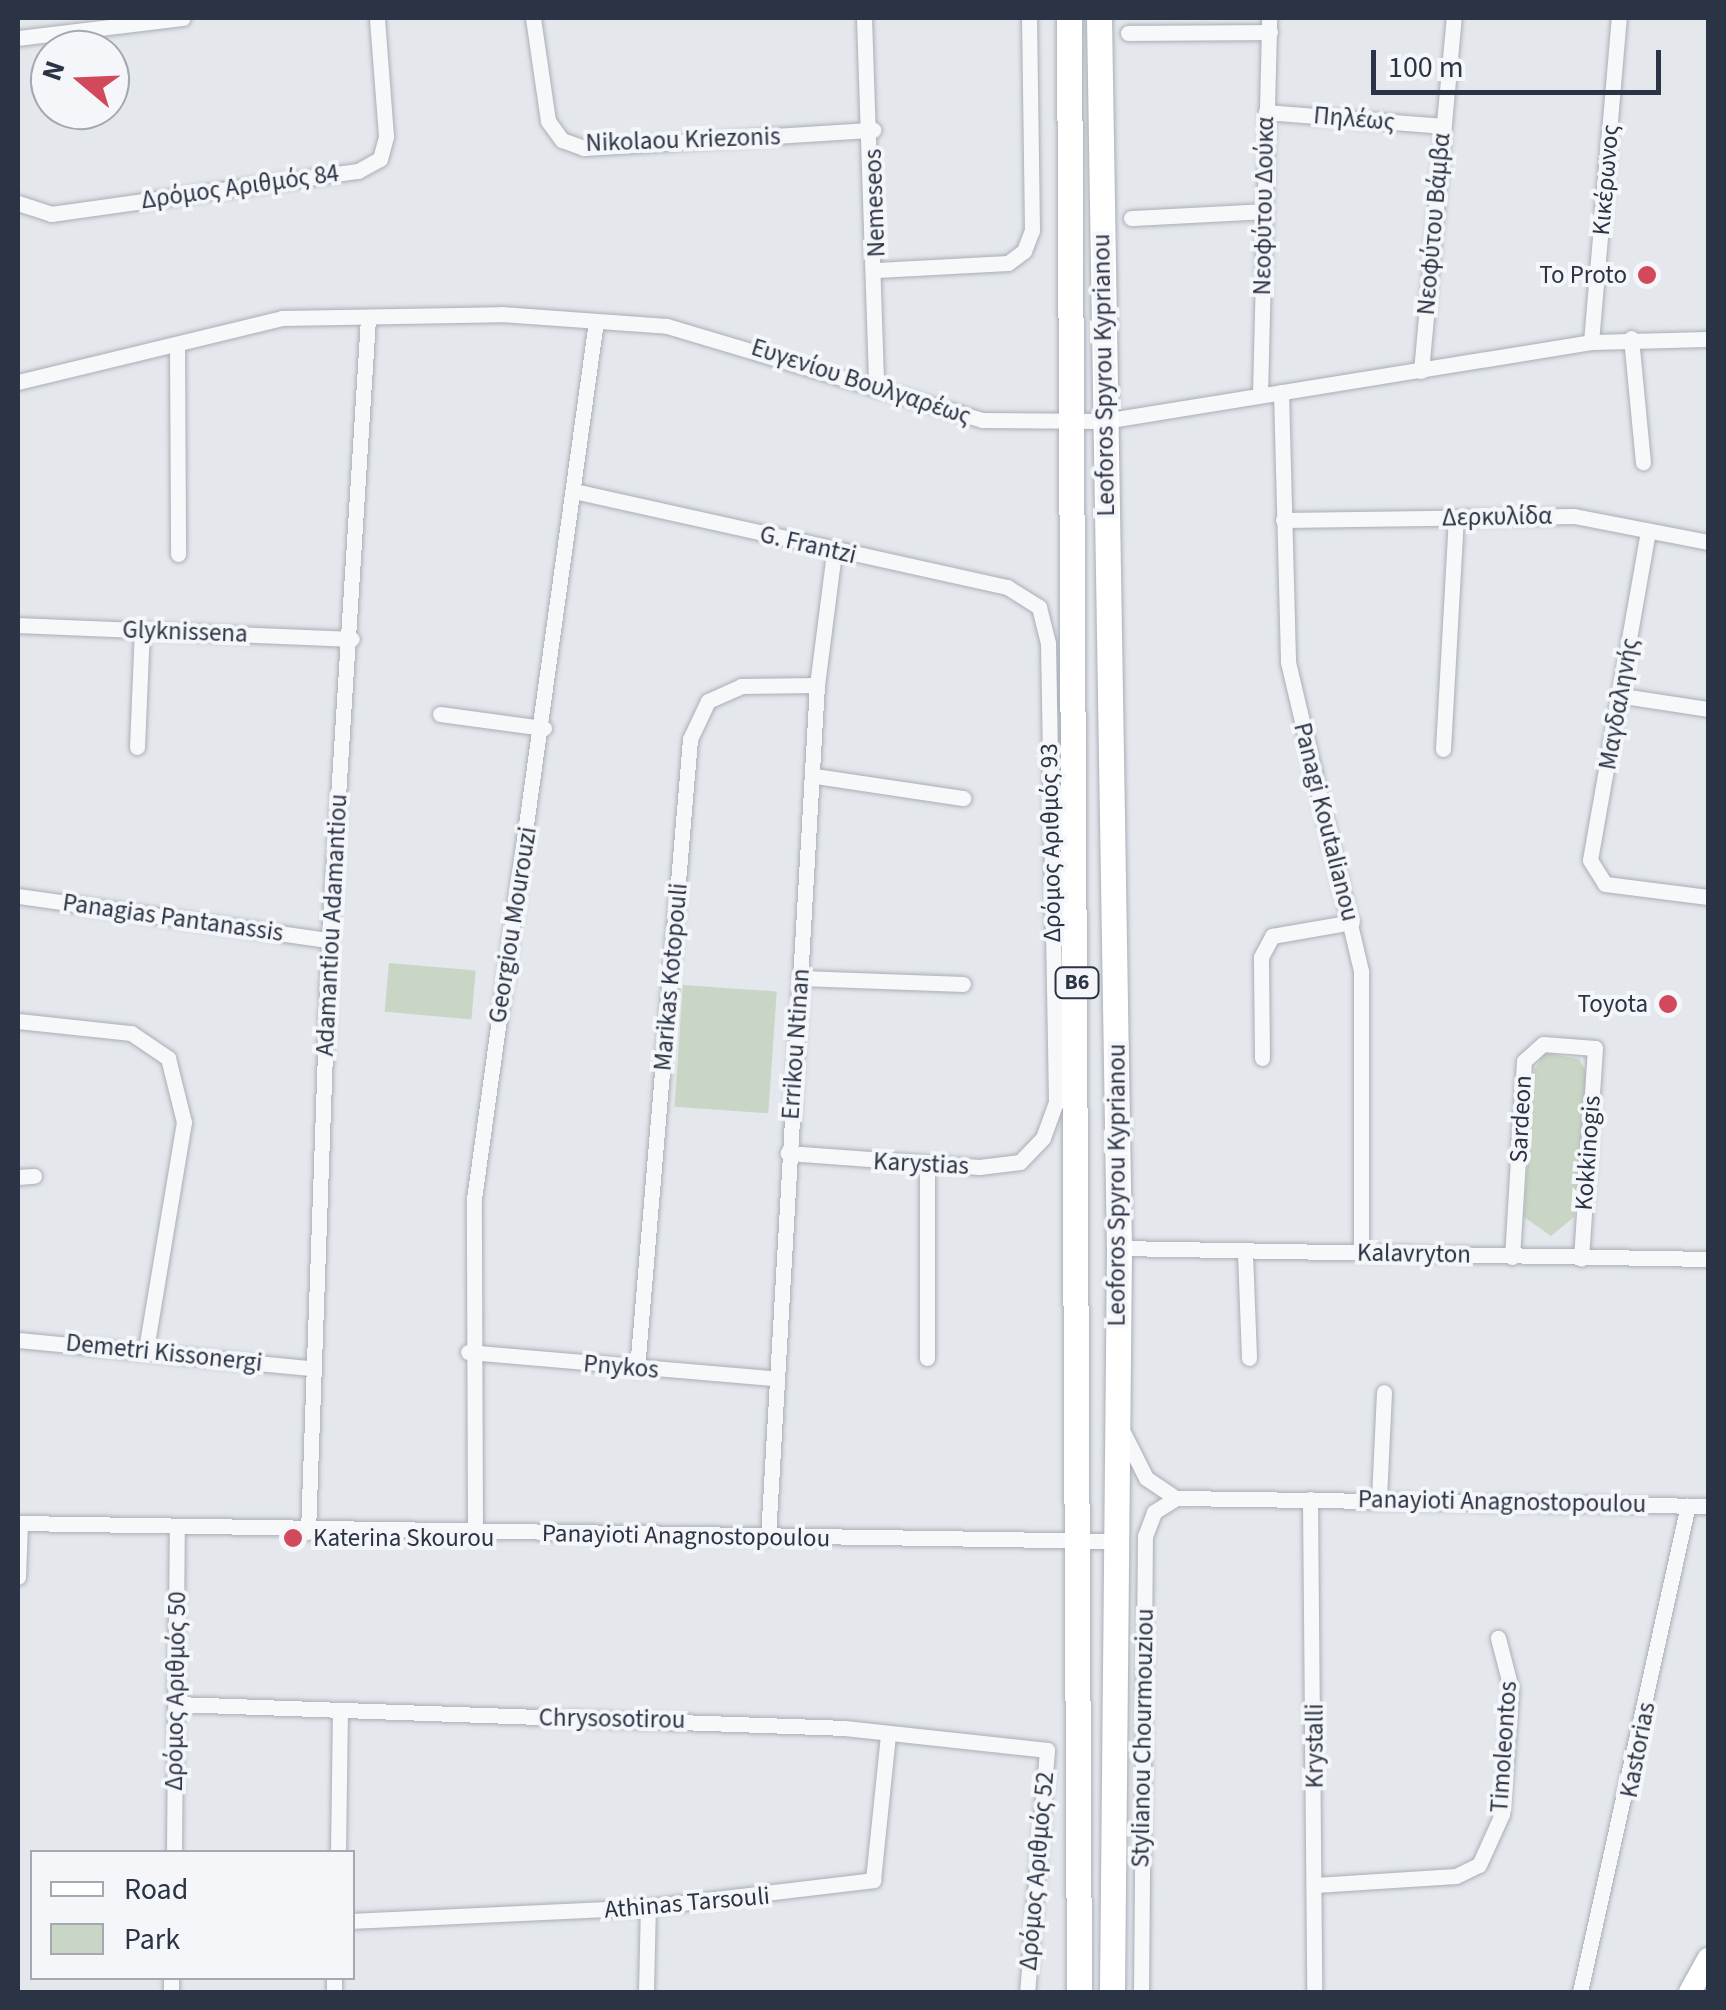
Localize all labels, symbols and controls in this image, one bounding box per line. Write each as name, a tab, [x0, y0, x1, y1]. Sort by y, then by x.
north arrow	[30, 30, 130, 130]
scale bar	[1376, 30, 1666, 92]
text: 100 m	[1388, 46, 1464, 89]
text: N	[32, 56, 75, 86]
street label: Πηλέως	[1312, 101, 1396, 137]
street label: Νεοφύτου Δούκα	[1247, 116, 1281, 296]
street label: Nikolaou Kriezonis	[585, 122, 781, 158]
street label: Κικέρωνος	[1586, 123, 1626, 237]
street label: Νεοφύτου Βάμβα	[1411, 132, 1457, 316]
street label: Nemeseos	[858, 148, 892, 258]
street label: Δρόμος Αριθμός 84	[139, 158, 341, 216]
street label: Leoforos Spyrou Kyprianou	[1087, 233, 1121, 517]
place label: To Proto	[1539, 260, 1627, 290]
marker: To Proto	[1636, 264, 1658, 286]
street label: Ευγενίου Βουλγαρέως	[748, 332, 974, 432]
street label: Δερκυλίδα	[1442, 501, 1552, 533]
street label: G. Frantzi	[757, 519, 859, 571]
street label: Glyknissena	[122, 615, 248, 649]
street label: Μαγδαληνής	[1593, 636, 1645, 772]
street label: Panagi Koutalianou	[1287, 720, 1365, 924]
street label: Δρόμος Αριθμός 93	[1034, 743, 1068, 943]
street label: Adamantiou Adamantiou	[310, 793, 354, 1057]
street label: Georgiou Mourouzi	[483, 825, 543, 1025]
street label: Marikas Kotopouli	[648, 882, 694, 1072]
street label: Panagias Pantanassis	[61, 888, 285, 948]
road number: B6	[1054, 966, 1100, 1000]
street label: Errikou Ntinan	[776, 967, 816, 1121]
place label: Toyota	[1578, 989, 1648, 1019]
marker: Toyota	[1657, 993, 1679, 1015]
street label: Leoforos Spyrou Kyprianou	[1102, 1044, 1132, 1326]
street label: Sardeon	[1504, 1074, 1538, 1164]
street label: Kokkinogis	[1569, 1094, 1607, 1212]
street label: Karystias	[872, 1147, 970, 1181]
street label: Kalavryton	[1357, 1238, 1471, 1270]
street label: Demetri Kissonergi	[64, 1328, 264, 1378]
street label: Pnykos	[582, 1349, 660, 1385]
street label: Panayioti Anagnostopoulou	[1358, 1484, 1646, 1520]
street label: Panayioti Anagnostopoulou	[542, 1518, 830, 1554]
place label: Katerina Skourou	[313, 1523, 494, 1553]
marker: Katerina Skourou	[282, 1527, 304, 1549]
street label: Δρόμος Αριθμός 50	[159, 1591, 193, 1791]
street label: Stylianou Chourmouziou	[1126, 1608, 1160, 1868]
street label: Timoleontos	[1484, 1680, 1524, 1814]
street label: Kastorias	[1614, 1700, 1662, 1800]
street label: Chrysosotirou	[538, 1703, 686, 1735]
street label: Krystalli	[1300, 1704, 1330, 1788]
street label: Δρόμος Αριθμός 52	[1013, 1770, 1061, 1972]
legend	[30, 1850, 355, 1980]
text: Road	[124, 1868, 188, 1911]
street label: Athinas Tarsouli	[603, 1881, 771, 1925]
text: Park	[124, 1918, 180, 1961]

